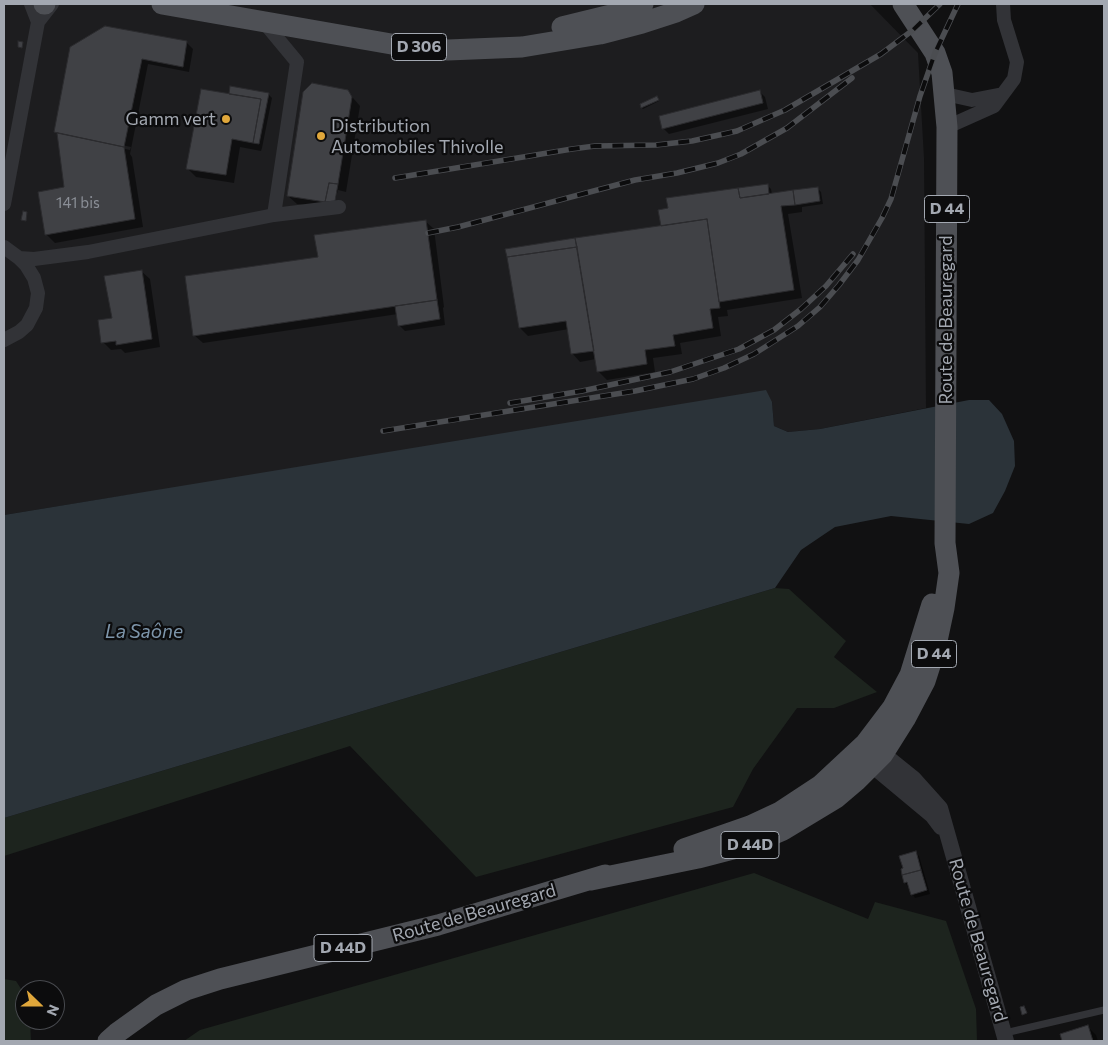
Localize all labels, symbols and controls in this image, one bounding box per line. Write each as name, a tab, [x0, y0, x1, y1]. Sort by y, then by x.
road number: D 306	[392, 34, 446, 61]
place label: Gamm vert	[126, 108, 216, 130]
marker: Gamm vert	[220, 113, 232, 125]
place label: Distribution Automobiles Thivolle	[331, 115, 504, 158]
marker: Distribution Automobiles Thivolle	[315, 130, 327, 142]
house number: 141 bis	[56, 194, 100, 212]
road number: D 44	[924, 195, 970, 222]
street label: Route de Beauregard	[935, 235, 957, 405]
water label: La Saône	[105, 621, 183, 643]
road number: D 44	[912, 641, 956, 668]
road number: D 44D	[721, 832, 779, 858]
street label: Route de Beauregard	[944, 856, 1012, 1024]
street label: Route de Beauregard	[390, 879, 558, 947]
road number: D 44D	[314, 934, 372, 961]
north arrow	[15, 980, 65, 1030]
text: N	[44, 1002, 63, 1018]

